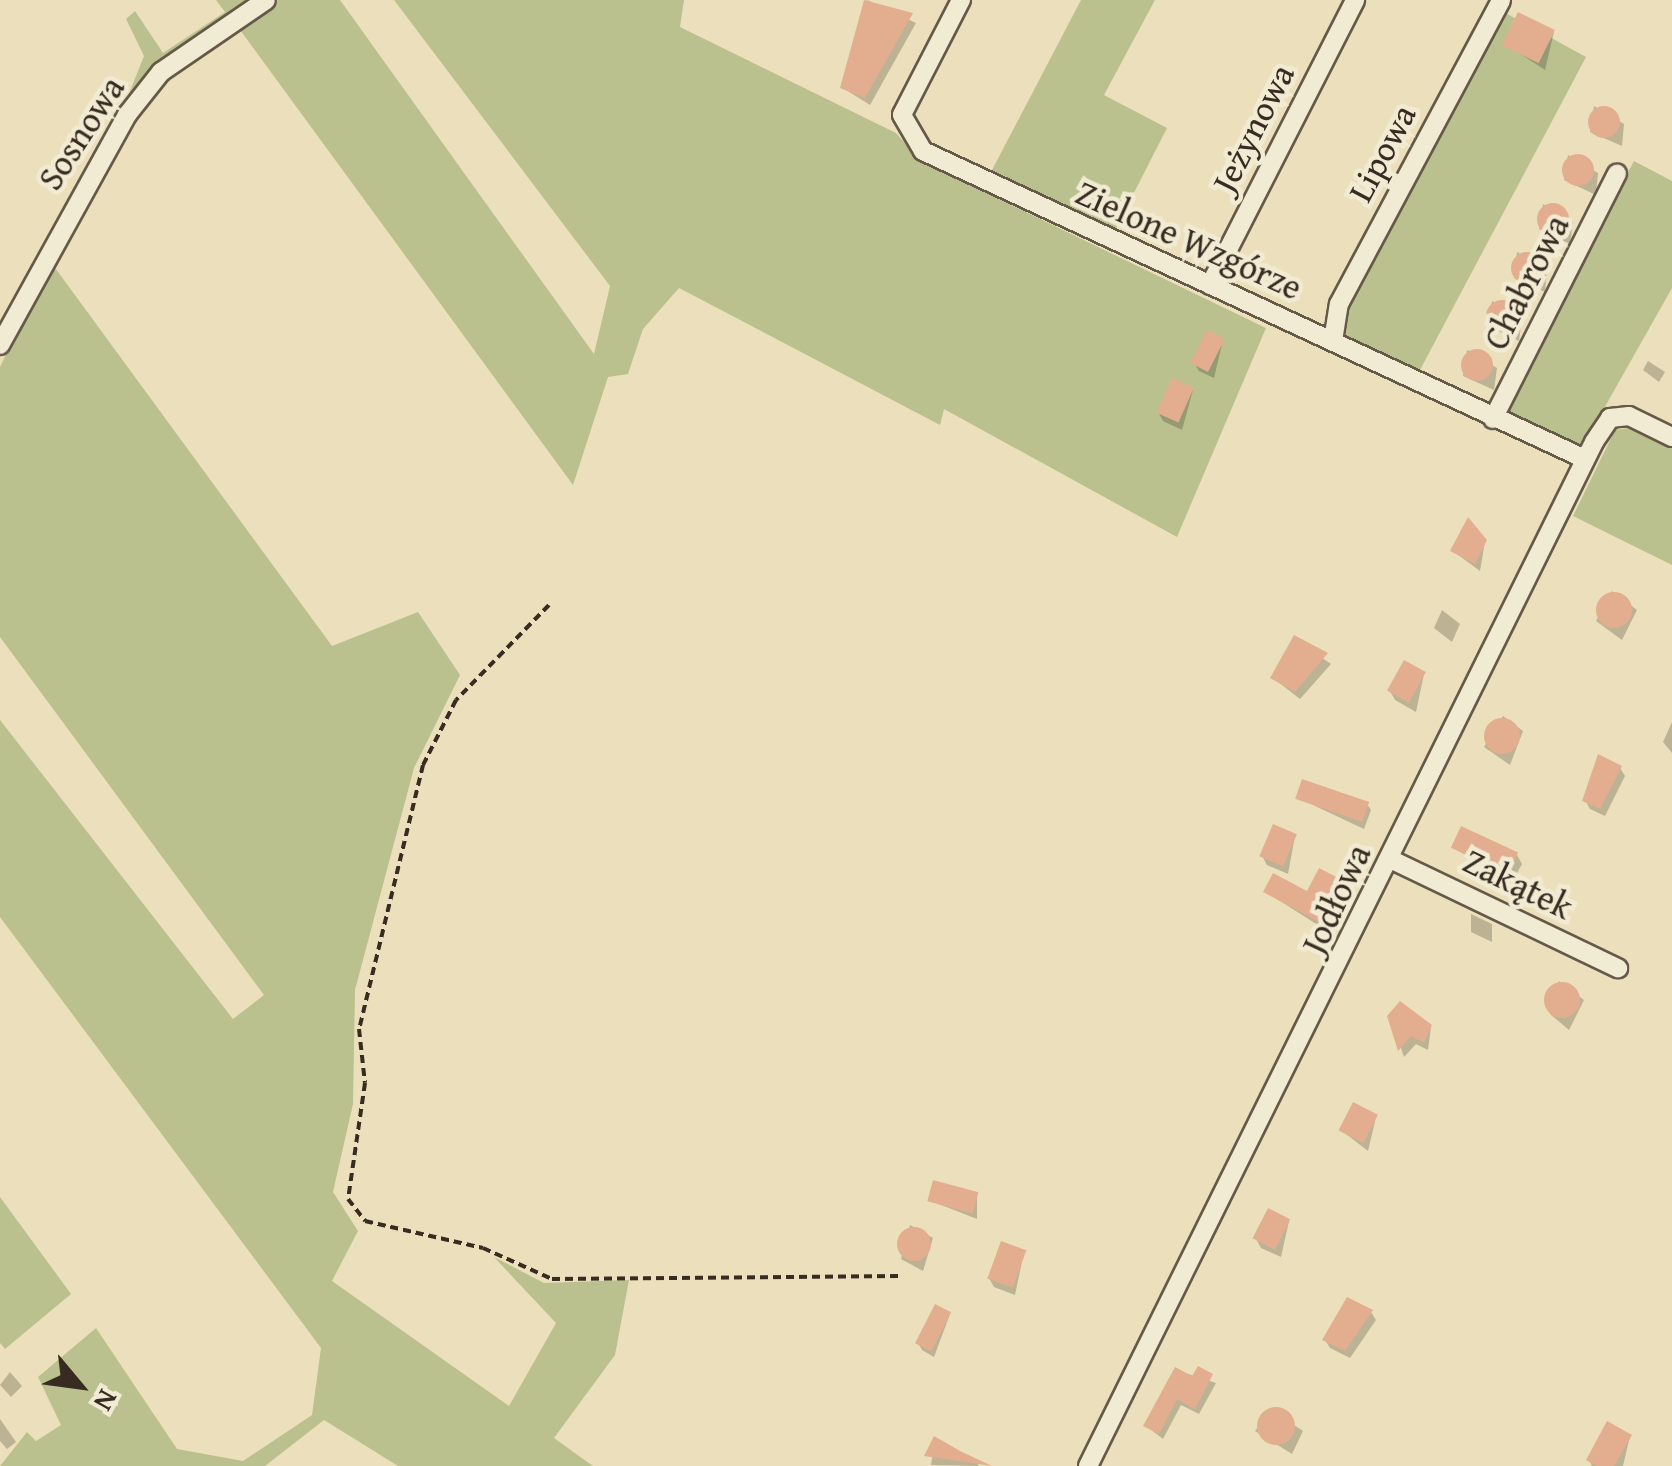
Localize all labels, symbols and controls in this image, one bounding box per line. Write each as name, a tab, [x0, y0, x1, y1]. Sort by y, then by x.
street label: Jeżynowa	[1203, 57, 1303, 199]
street label: Sosnowa	[29, 68, 133, 198]
street label: Lipowa	[1339, 97, 1425, 209]
street label: Zielone Wzgórze	[1070, 171, 1308, 309]
street label: Chabrowa	[1474, 208, 1578, 356]
street label: Jodłowa	[1292, 838, 1380, 960]
street label: Zakątek	[1457, 840, 1579, 928]
north arrow	[30, 1336, 130, 1436]
text: N	[84, 1383, 129, 1419]

